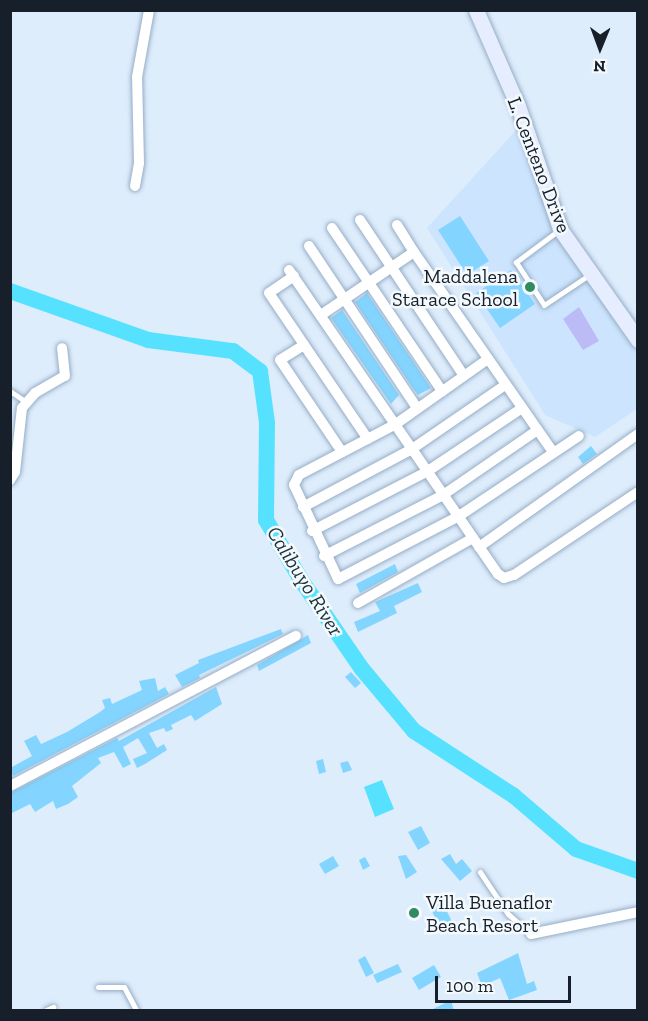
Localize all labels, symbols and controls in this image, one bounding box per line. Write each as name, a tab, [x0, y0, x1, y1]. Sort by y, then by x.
north arrow	[570, 18, 630, 78]
text: N	[593, 57, 606, 76]
street label: L. Centeno Drive	[502, 94, 576, 236]
place label: Maddalena Starace School	[392, 264, 518, 311]
marker: Maddalena Starace School	[523, 280, 537, 294]
water label: Calibuyo River	[261, 522, 349, 640]
place label: Villa Buenaflor Beach Resort	[426, 890, 553, 937]
marker: Villa Buenaflor Beach Resort	[407, 906, 421, 920]
scale bar	[438, 964, 574, 1002]
text: 100 m	[446, 975, 493, 997]

